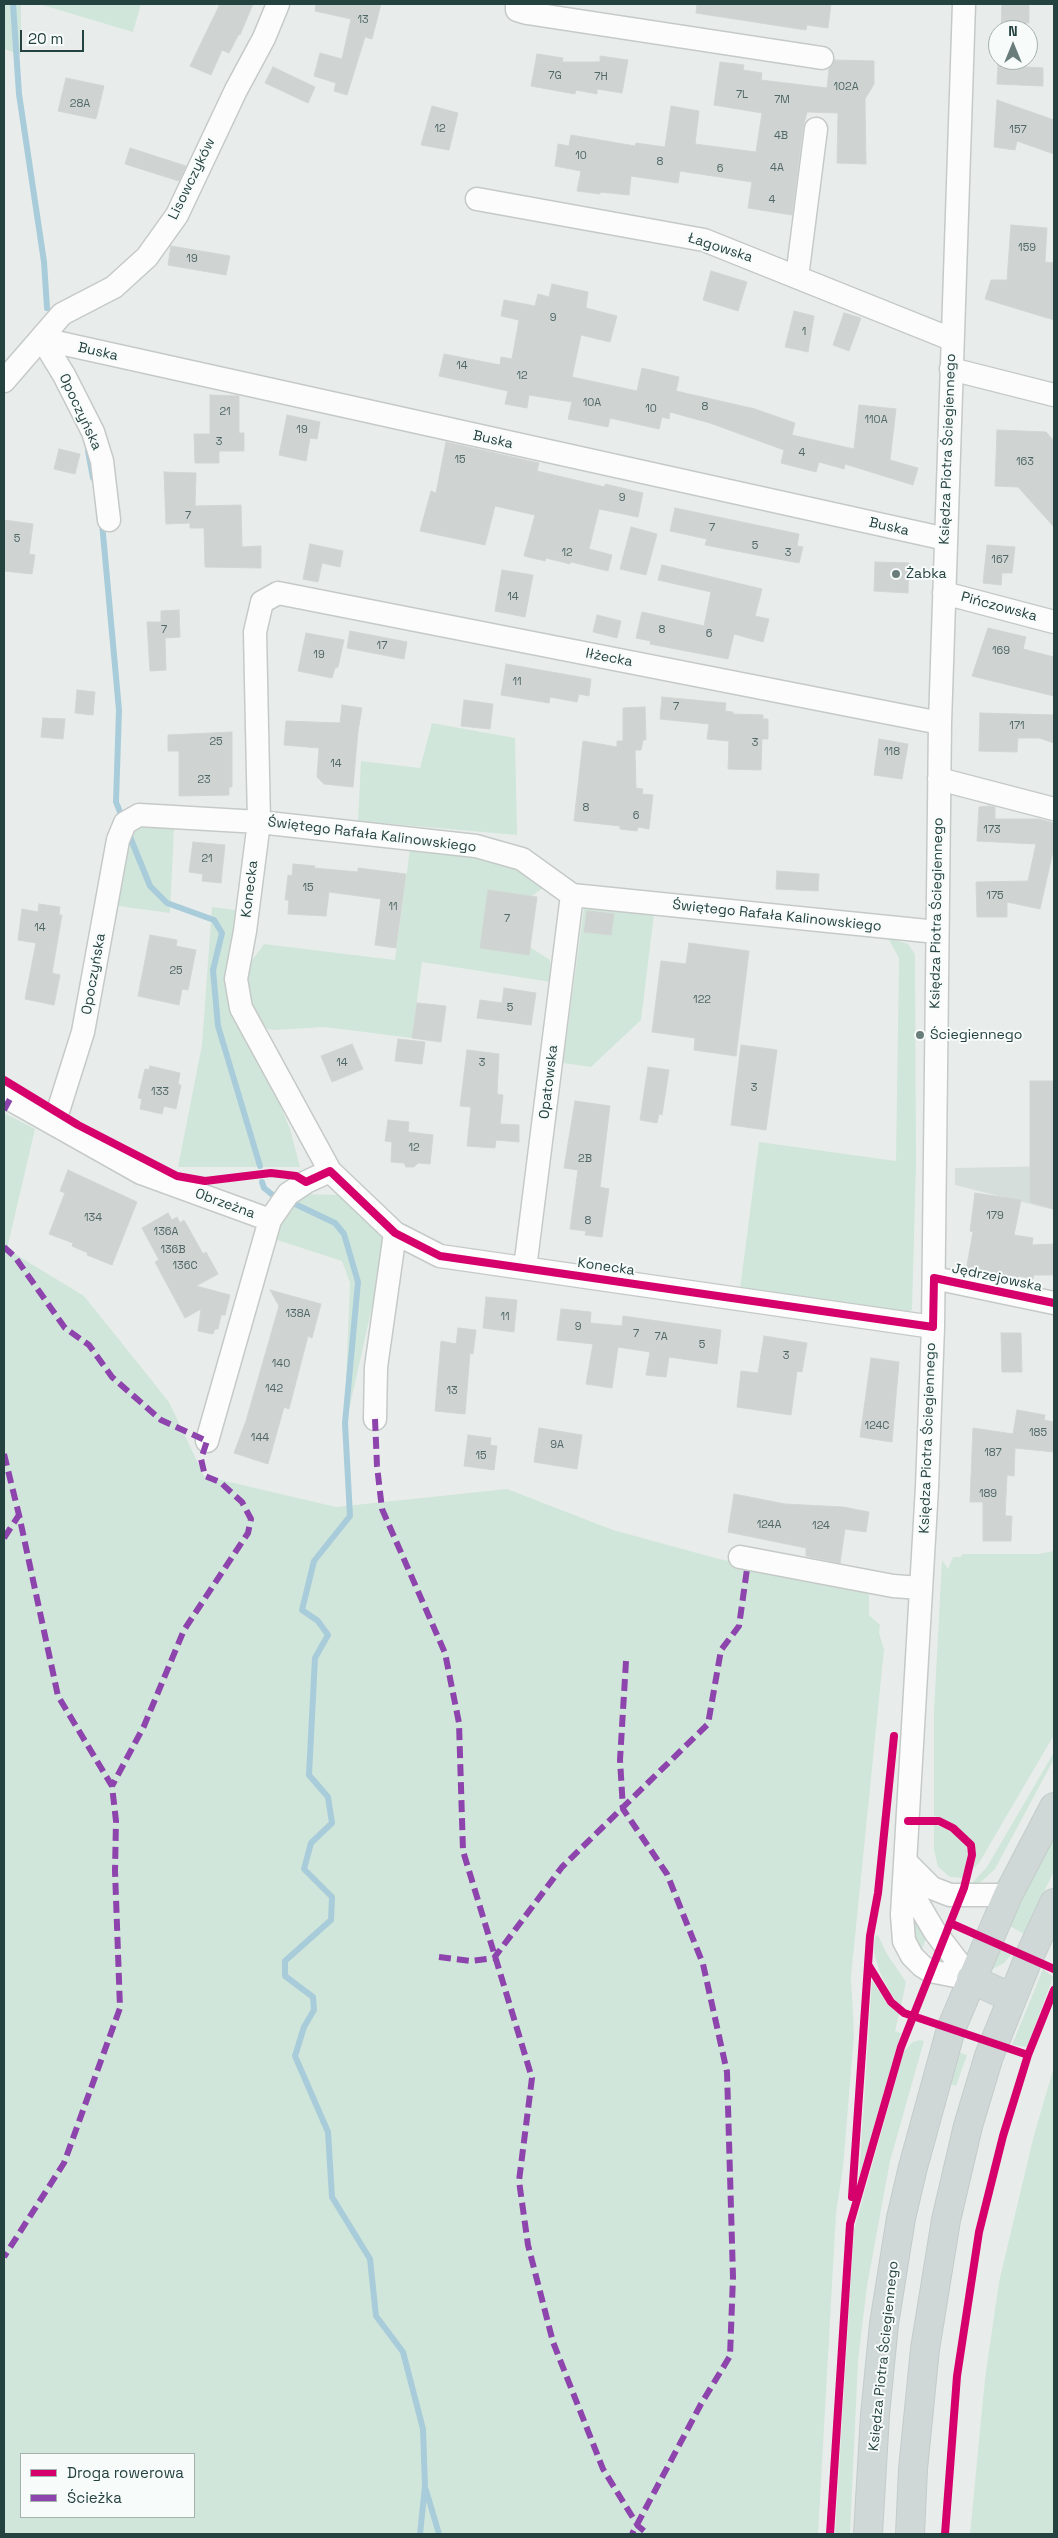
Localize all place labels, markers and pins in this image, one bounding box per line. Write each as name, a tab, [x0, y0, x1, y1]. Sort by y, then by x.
place label: Żabka	[906, 566, 947, 582]
marker: Żabka	[890, 568, 902, 580]
place label: Ściegiennego	[930, 1027, 1022, 1043]
marker: Ściegiennego	[914, 1029, 926, 1041]

